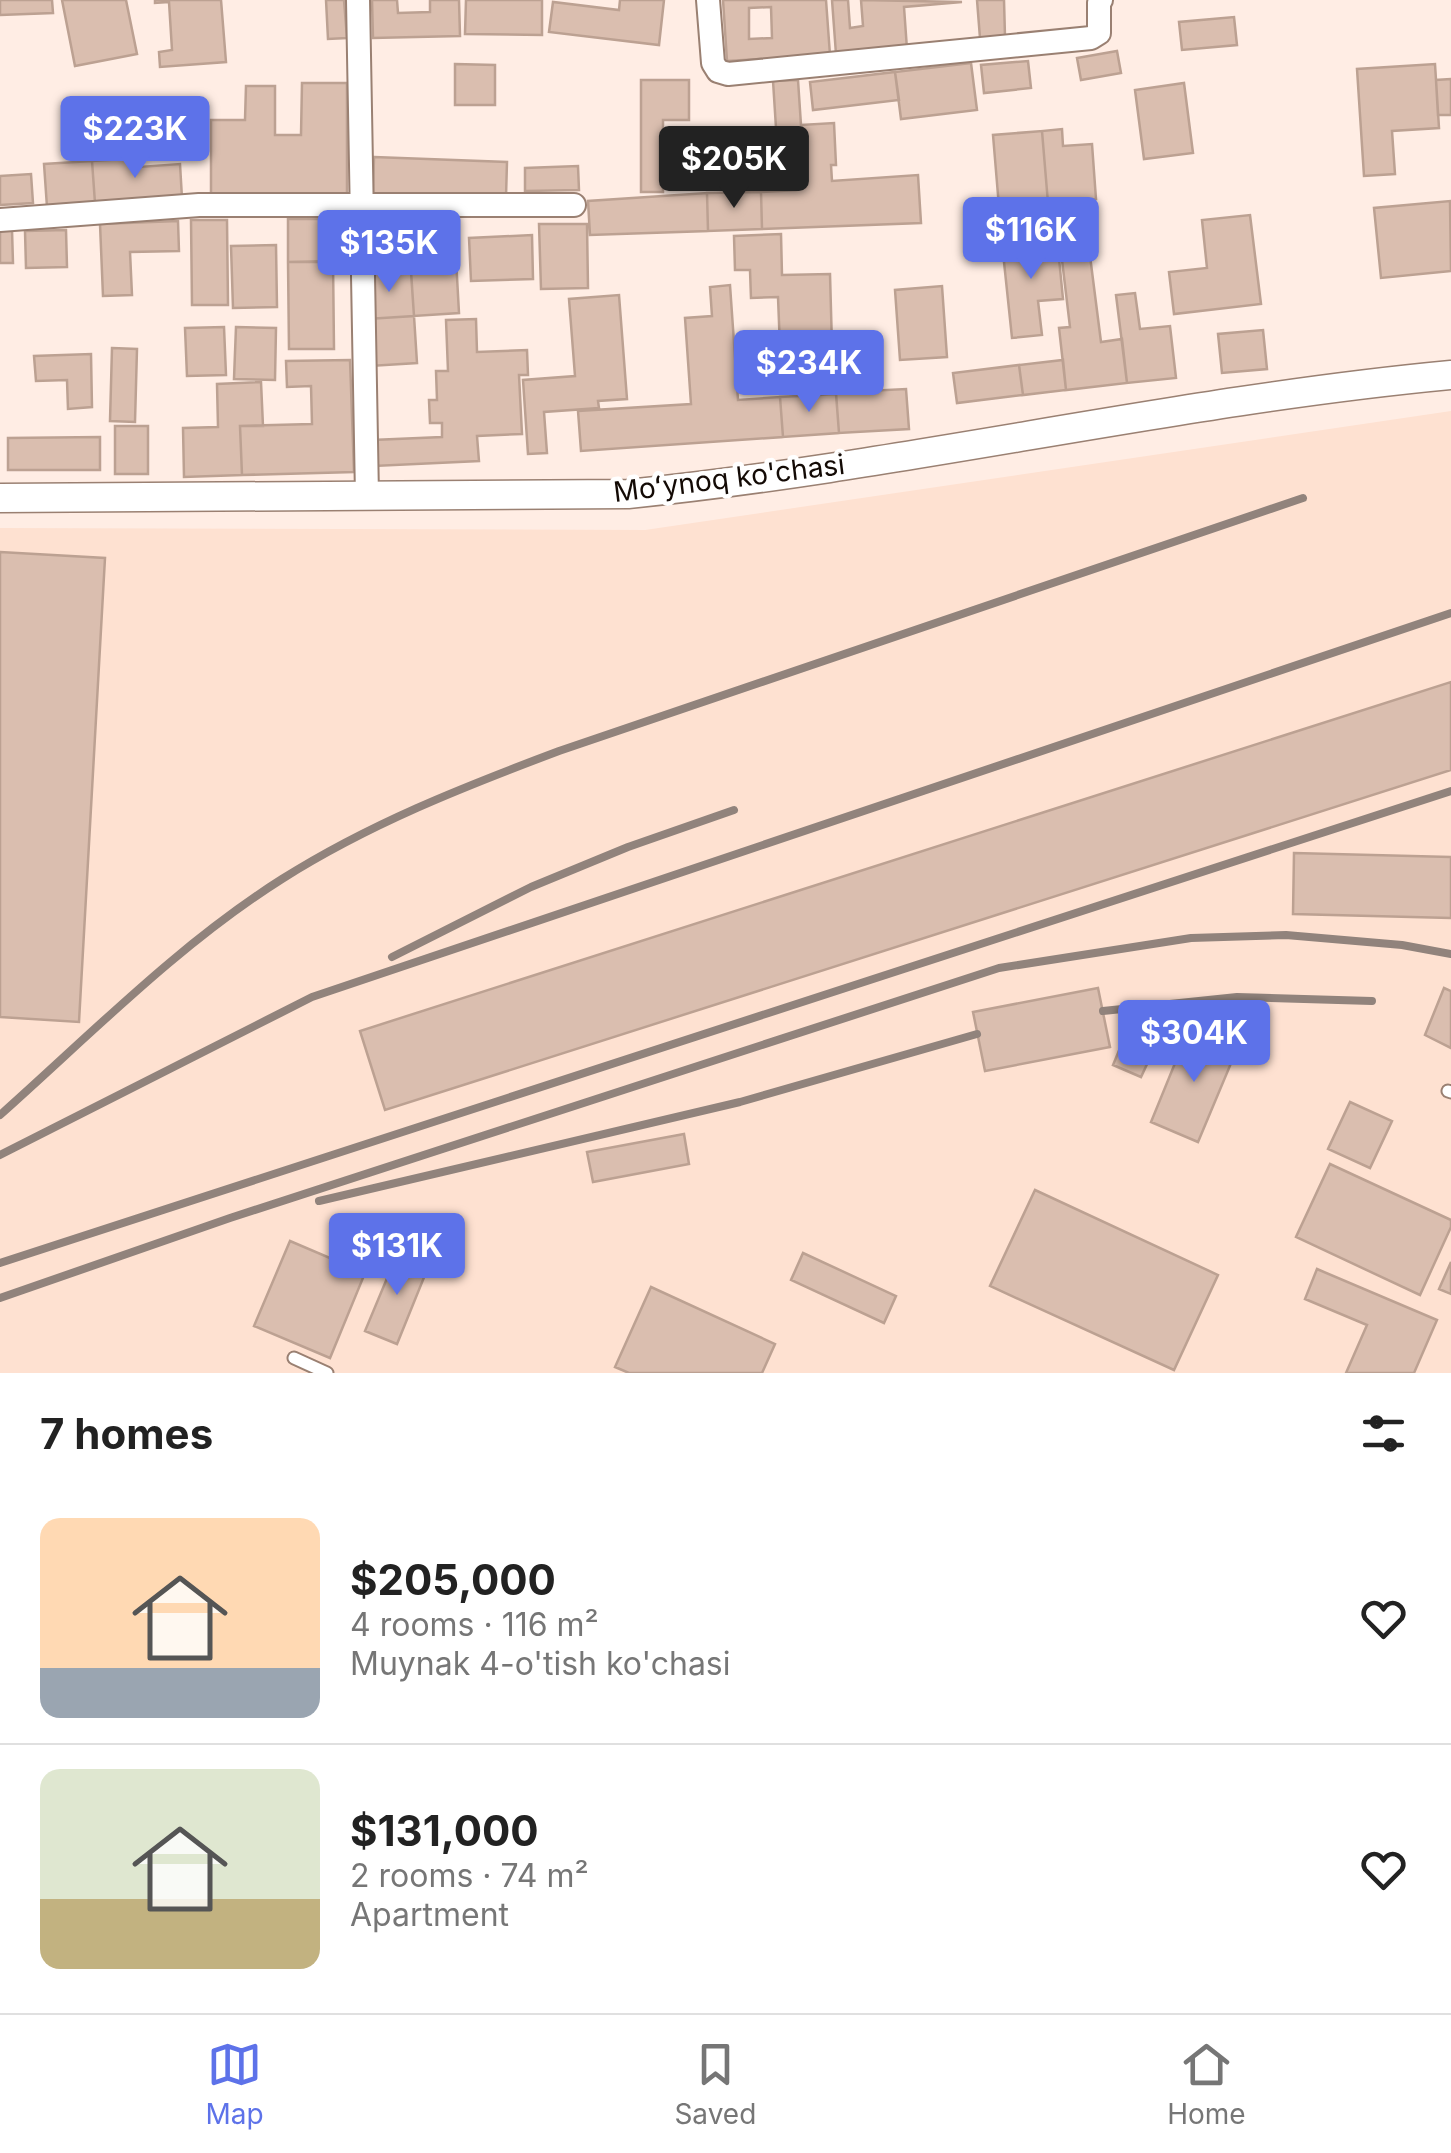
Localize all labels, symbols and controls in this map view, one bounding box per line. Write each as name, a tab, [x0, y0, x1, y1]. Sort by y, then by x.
pin: $223K	[65, 96, 205, 181]
text: $223K	[83, 109, 187, 148]
pin: $205K	[664, 126, 804, 211]
text: $205K	[681, 139, 787, 178]
pin: $116K	[961, 197, 1101, 282]
pin: $135K	[319, 210, 459, 295]
text: $116K	[985, 210, 1077, 249]
text: $135K	[340, 223, 438, 262]
pin: $234K	[739, 330, 879, 415]
text: $234K	[756, 343, 862, 382]
street label: Moʻynoq ko'chasi	[611, 447, 847, 509]
pin: $304K	[1124, 1000, 1264, 1085]
text: $304K	[1140, 1013, 1248, 1052]
pin: $131K	[327, 1213, 467, 1298]
text: $131K	[351, 1226, 443, 1265]
icon: filters	[1356, 1406, 1411, 1461]
text: 7 homes	[40, 1408, 213, 1459]
text: $205,000	[350, 1554, 556, 1605]
icon: home	[120, 1558, 240, 1678]
icon: heart	[1356, 1591, 1411, 1646]
text: 4 rooms · 116 m²	[350, 1605, 599, 1644]
text: Muynak 4-o'tish ko'chasi	[350, 1644, 730, 1683]
text: $131,000	[350, 1805, 539, 1856]
icon: home	[120, 1809, 240, 1929]
icon: heart	[1356, 1842, 1411, 1897]
text: 2 rooms · 74 m²	[350, 1856, 589, 1895]
text: Apartment	[350, 1895, 509, 1934]
tab: Map	[205, 2037, 264, 2131]
tab: Saved	[674, 2037, 756, 2131]
tab: Home	[1167, 2037, 1246, 2131]

